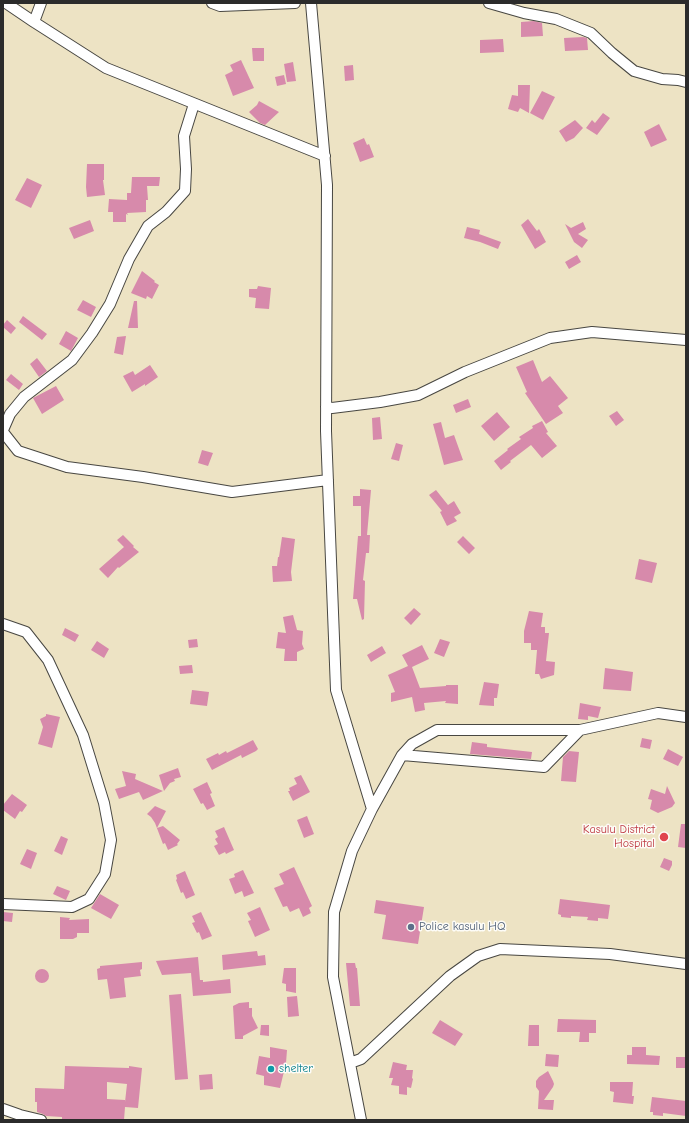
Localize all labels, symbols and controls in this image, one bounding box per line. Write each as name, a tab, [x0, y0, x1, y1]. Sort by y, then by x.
place label: Kasulu District Hospital	[583, 823, 655, 851]
marker: Kasulu District Hospital	[658, 831, 670, 843]
place label: Police kasulu HQ	[419, 920, 506, 934]
marker: Police kasulu HQ	[406, 922, 416, 932]
place label: shelter	[279, 1062, 313, 1076]
marker: shelter	[266, 1064, 276, 1074]

